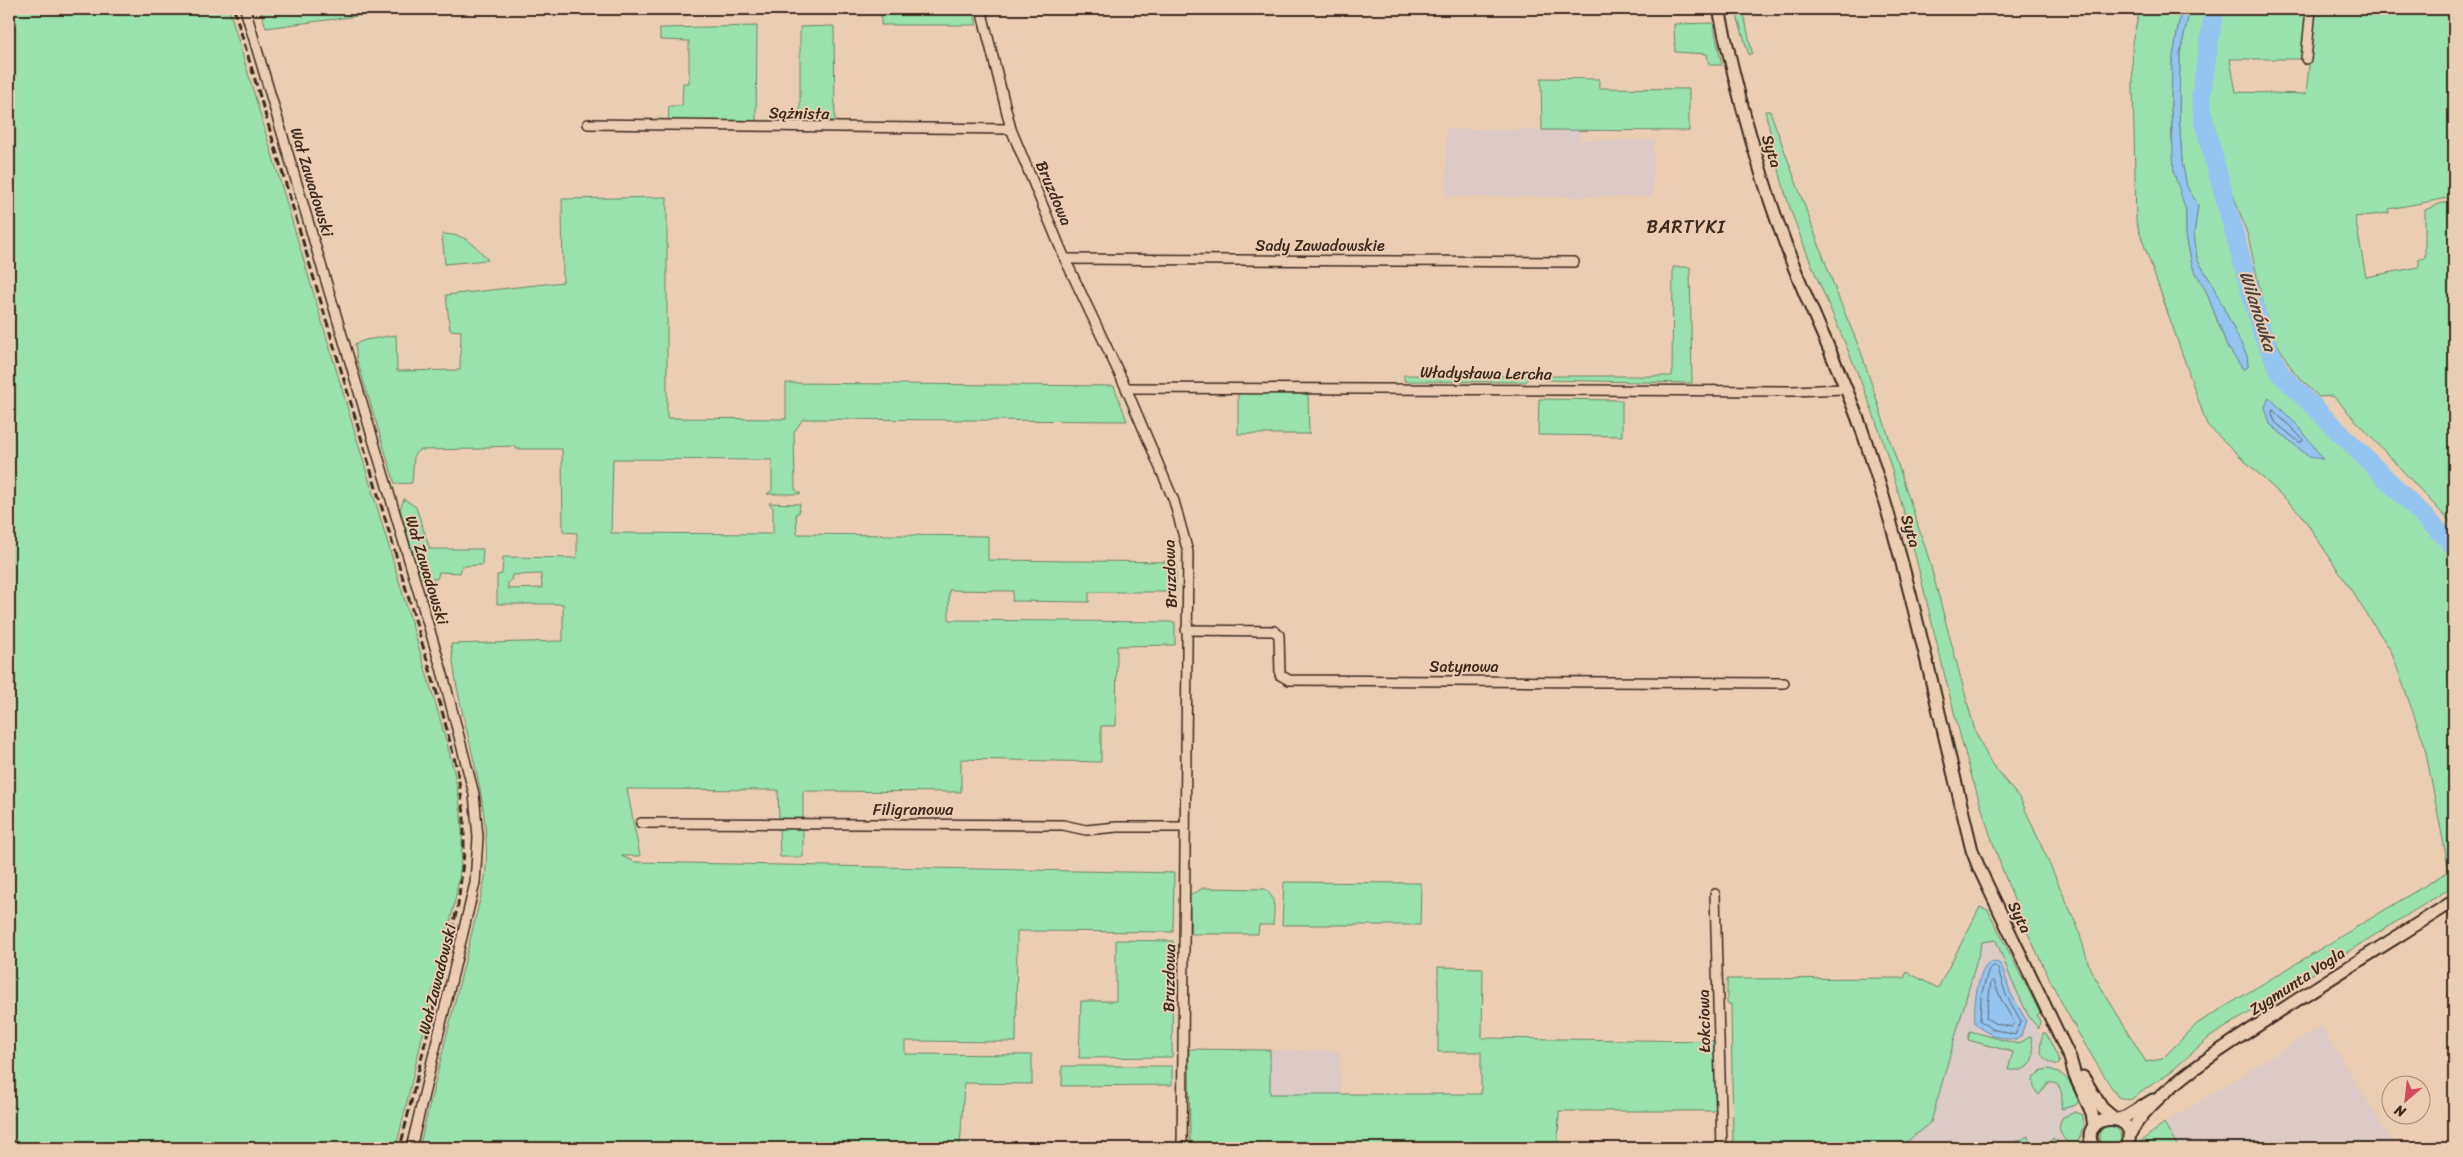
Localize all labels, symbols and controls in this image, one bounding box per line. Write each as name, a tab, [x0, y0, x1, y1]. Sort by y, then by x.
street label: Sążnista	[768, 98, 830, 128]
street label: Wał Zawadowski	[282, 124, 343, 241]
street label: Syta	[1753, 131, 1791, 171]
street label: Bruzdowa	[1027, 156, 1081, 230]
district label: BARTYKI	[1646, 211, 1726, 243]
street label: Sady Zawadowskie	[1255, 231, 1385, 260]
water label: Wilanówka	[2230, 267, 2287, 357]
street label: Władysława Lercha	[1420, 357, 1553, 389]
street label: Syta	[1892, 511, 1930, 551]
street label: Wał Zawadowski	[397, 512, 458, 629]
street label: Bruzdowa	[1154, 539, 1186, 609]
street label: Satynowa	[1429, 652, 1499, 681]
street label: Filigranowa	[873, 795, 954, 824]
street label: Syta	[2000, 896, 2040, 938]
street label: Wał Zawadowski	[409, 920, 465, 1037]
street label: Zygmunta Vogla	[2243, 939, 2351, 1023]
street label: Bruzdowa	[1154, 944, 1184, 1012]
street label: Łokciowa	[1689, 989, 1719, 1053]
north arrow	[2380, 1074, 2430, 1124]
text: N	[2390, 1098, 2411, 1125]

